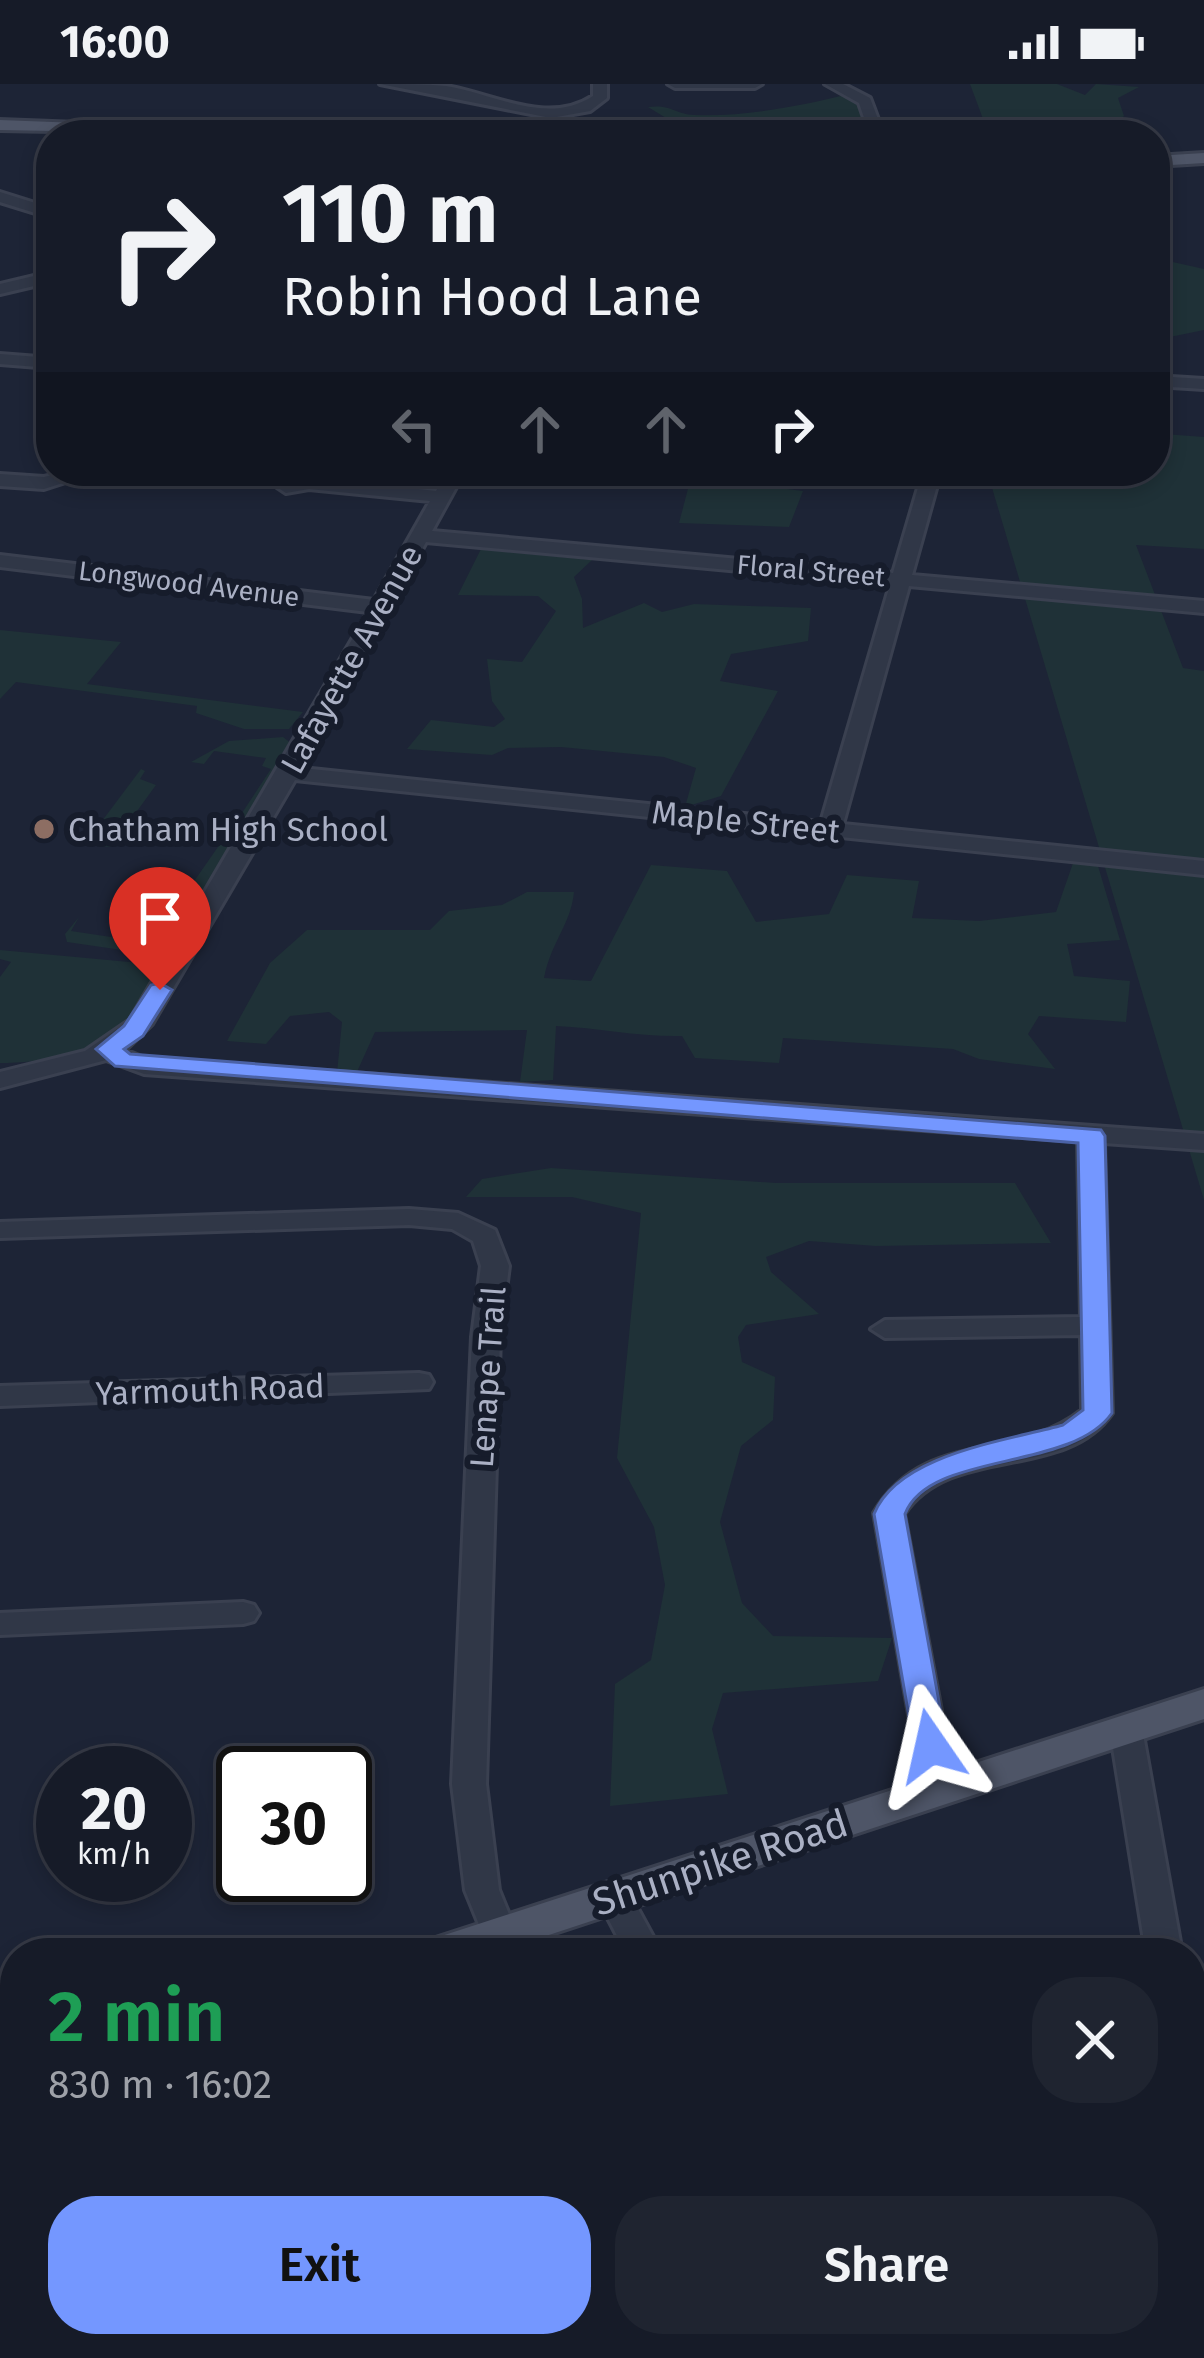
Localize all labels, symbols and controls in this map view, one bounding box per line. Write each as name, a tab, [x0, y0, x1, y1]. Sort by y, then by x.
text: 16:00	[60, 15, 170, 69]
text: 110 m	[282, 163, 498, 264]
icon: right	[84, 168, 240, 324]
text: Robin Hood Lane	[282, 265, 702, 329]
icon: left	[381, 396, 447, 462]
icon: ahead	[507, 396, 573, 462]
icon: ahead	[633, 396, 699, 462]
icon: right	[759, 396, 825, 462]
street label: Lafayette Avenue	[272, 538, 431, 781]
street label: Floral Street	[736, 549, 887, 593]
street label: Longwood Avenue	[77, 555, 301, 613]
street label: Maple Street	[650, 792, 842, 852]
place label: Chatham High School	[68, 810, 388, 850]
marker: Chatham High School	[31, 816, 57, 842]
pin	[109, 867, 211, 990]
icon: arrive	[127, 885, 193, 951]
street label: Lenape Trail	[462, 1285, 514, 1469]
street label: Yarmouth Road	[95, 1366, 325, 1414]
position arrow	[868, 1683, 994, 1809]
speed limit sign: 30	[216, 1746, 372, 1902]
text: 20	[81, 1773, 147, 1845]
street label: Shunpike Road	[587, 1800, 853, 1926]
text: km/h	[77, 1836, 151, 1872]
text: 2 min	[48, 1974, 225, 2060]
button: close	[1032, 1977, 1158, 2103]
text: 830 m · 16:02	[48, 2062, 272, 2108]
button: Exit	[48, 2196, 591, 2334]
button: Share	[615, 2196, 1158, 2334]

